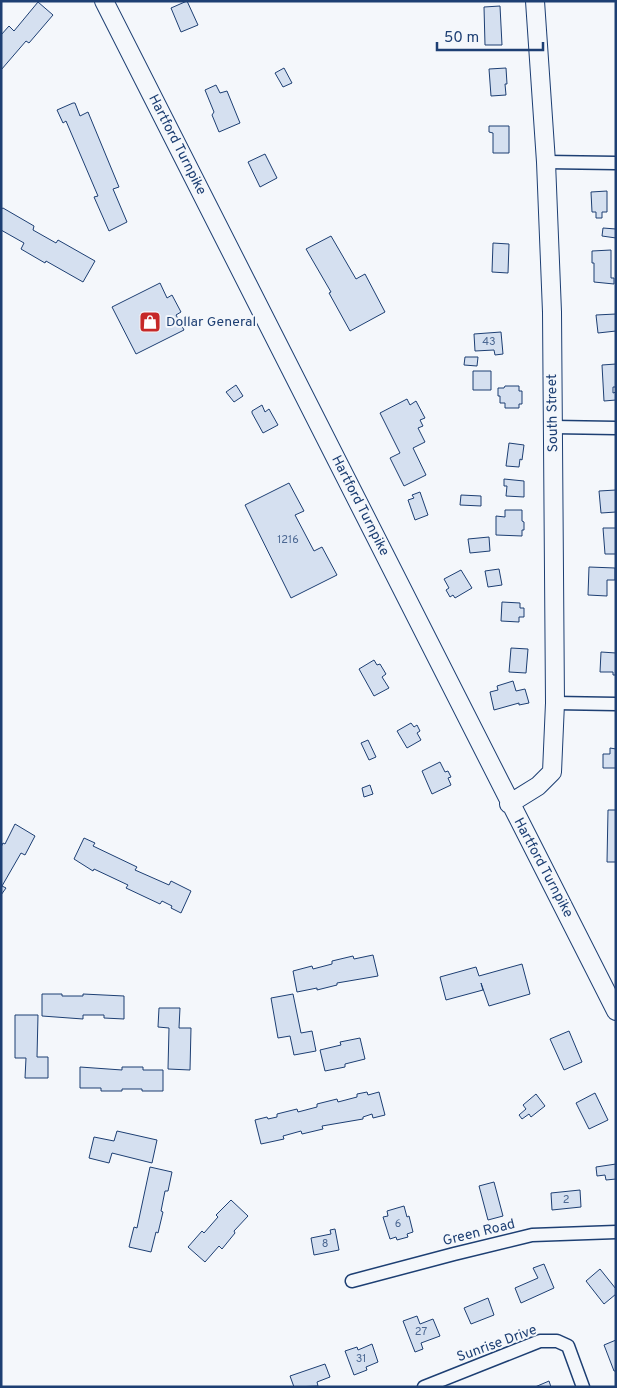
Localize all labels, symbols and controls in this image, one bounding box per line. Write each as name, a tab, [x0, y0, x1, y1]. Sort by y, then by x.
scale bar	[437, 20, 543, 52]
text: 50 m	[444, 29, 479, 48]
street label: Hartford Turnpike	[144, 92, 210, 198]
shop icon: Dollar General	[138, 310, 162, 334]
place label: Dollar General	[166, 314, 256, 331]
house number: 43	[482, 335, 496, 349]
street label: South Street	[544, 374, 562, 452]
street label: Hartford Turnpike	[327, 453, 393, 559]
house number: 1216	[277, 533, 299, 547]
street label: Hartford Turnpike	[510, 815, 576, 921]
house number: 2	[563, 1193, 569, 1207]
street label: Green Road	[441, 1216, 517, 1250]
house number: 6	[395, 1217, 401, 1231]
house number: 8	[322, 1237, 328, 1251]
street label: Sunrise Drive	[455, 1322, 539, 1366]
house number: 27	[415, 1325, 427, 1339]
house number: 31	[356, 1352, 366, 1366]

